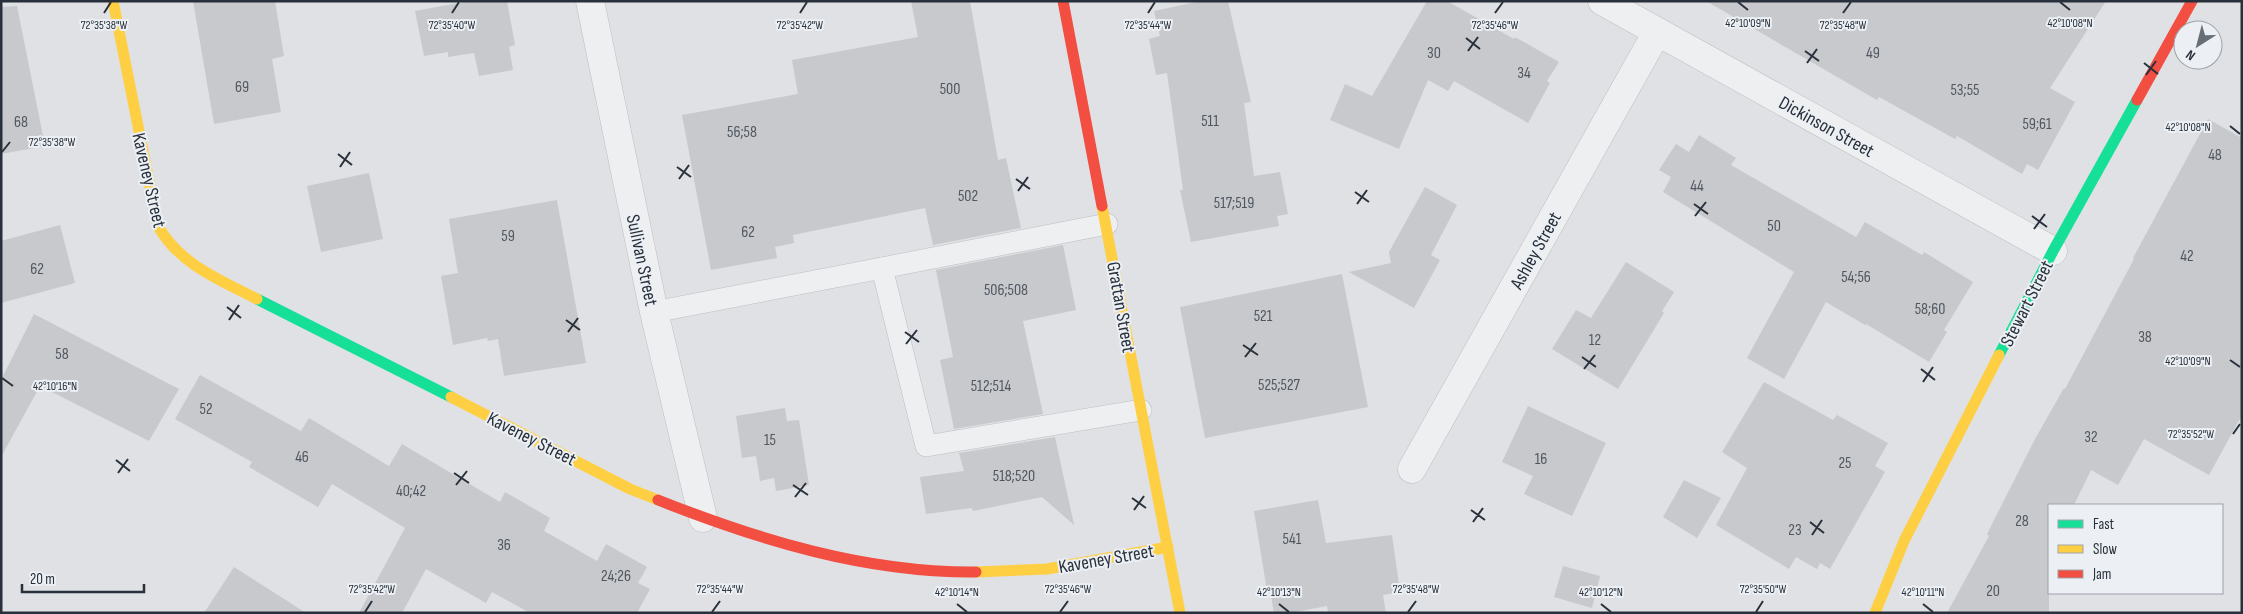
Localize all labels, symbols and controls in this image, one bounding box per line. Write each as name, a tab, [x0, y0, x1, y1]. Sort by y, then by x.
text: 42°10'09"N	[1725, 16, 1771, 31]
text: 42°10'08"N	[2047, 16, 2093, 31]
text: 72°35'38"W	[81, 18, 127, 33]
text: 72°35'40"W	[429, 18, 476, 33]
text: 72°35'42"W	[777, 18, 823, 33]
text: 72°35'44"W	[1125, 18, 1171, 33]
text: 72°35'46"W	[1472, 18, 1518, 33]
text: 72°35'48"W	[1820, 18, 1866, 33]
north arrow	[2173, 20, 2223, 70]
house number: 30	[1427, 44, 1441, 63]
house number: 49	[1866, 44, 1880, 63]
text: N	[2183, 46, 2199, 64]
house number: 34	[1517, 64, 1531, 83]
house number: 69	[235, 78, 249, 97]
house number: 500	[940, 80, 960, 99]
house number: 53;55	[1950, 81, 1980, 100]
street label: Dickinson Street	[1775, 92, 1878, 163]
house number: 511	[1201, 112, 1219, 131]
house number: 68	[14, 113, 28, 132]
house number: 59;61	[2022, 115, 2052, 134]
text: 42°10'08"N	[2165, 120, 2211, 135]
house number: 56;58	[727, 123, 757, 142]
street label: Kaveney Street	[126, 131, 171, 230]
text: 72°35'38"W	[29, 135, 75, 150]
house number: 48	[2208, 146, 2222, 165]
house number: 44	[1690, 177, 1704, 196]
house number: 502	[958, 187, 978, 206]
house number: 517;519	[1214, 194, 1254, 213]
street label: Ashley Street	[1505, 208, 1567, 294]
street label: Sullivan Street	[621, 213, 662, 308]
house number: 50	[1767, 217, 1781, 236]
house number: 62	[741, 223, 755, 242]
house number: 59	[501, 227, 515, 246]
house number: 42	[2180, 247, 2194, 266]
street label: Stewart Street	[1996, 257, 2059, 351]
house number: 62	[30, 260, 44, 279]
street label: Grattan Street	[1101, 260, 1140, 355]
house number: 54;56	[1841, 268, 1871, 287]
house number: 506;508	[984, 281, 1028, 300]
house number: 58;60	[1915, 300, 1945, 319]
house number: 521	[1254, 307, 1273, 326]
house number: 38	[2138, 328, 2152, 347]
house number: 12	[1589, 331, 1601, 350]
house number: 58	[55, 345, 69, 364]
text: 42°10'09"N	[2165, 354, 2211, 369]
house number: 525;527	[1258, 376, 1301, 395]
house number: 512;514	[971, 377, 1012, 396]
text: 42°10'16"N	[33, 379, 77, 394]
house number: 52	[199, 400, 213, 419]
street label: Kaveney Street	[483, 407, 580, 472]
text: 72°35'52"W	[2168, 427, 2214, 442]
house number: 32	[2084, 428, 2098, 447]
house number: 15	[764, 431, 776, 450]
house number: 46	[295, 448, 309, 467]
house number: 16	[1535, 450, 1547, 469]
house number: 25	[1838, 454, 1852, 473]
house number: 518;520	[993, 467, 1035, 486]
house number: 40;42	[396, 482, 426, 501]
legend	[2048, 504, 2223, 594]
house number: 28	[2015, 512, 2029, 531]
text: Fast	[2093, 515, 2115, 534]
house number: 23	[1788, 521, 1802, 540]
house number: 541	[1283, 530, 1302, 549]
house number: 36	[497, 536, 511, 555]
street label: Kaveney Street	[1057, 540, 1156, 579]
text: Slow	[2093, 540, 2117, 559]
scale bar	[22, 562, 145, 594]
text: Jam	[2092, 565, 2111, 584]
house number: 24;26	[601, 567, 631, 586]
text: 20 m	[30, 570, 55, 589]
text: 72°35'42"W	[349, 582, 395, 597]
text: 72°35'44"W	[697, 582, 743, 597]
text: 72°35'46"W	[1045, 582, 1091, 597]
text: 72°35'48"W	[1393, 582, 1439, 597]
text: 72°35'50"W	[1740, 582, 1786, 597]
house number: 20	[1986, 582, 2000, 601]
text: 42°10'14"N	[935, 585, 979, 600]
text: 42°10'13"N	[1257, 585, 1301, 600]
text: 42°10'12"N	[1579, 585, 1623, 600]
text: 42°10'11"N	[1902, 585, 1944, 600]

